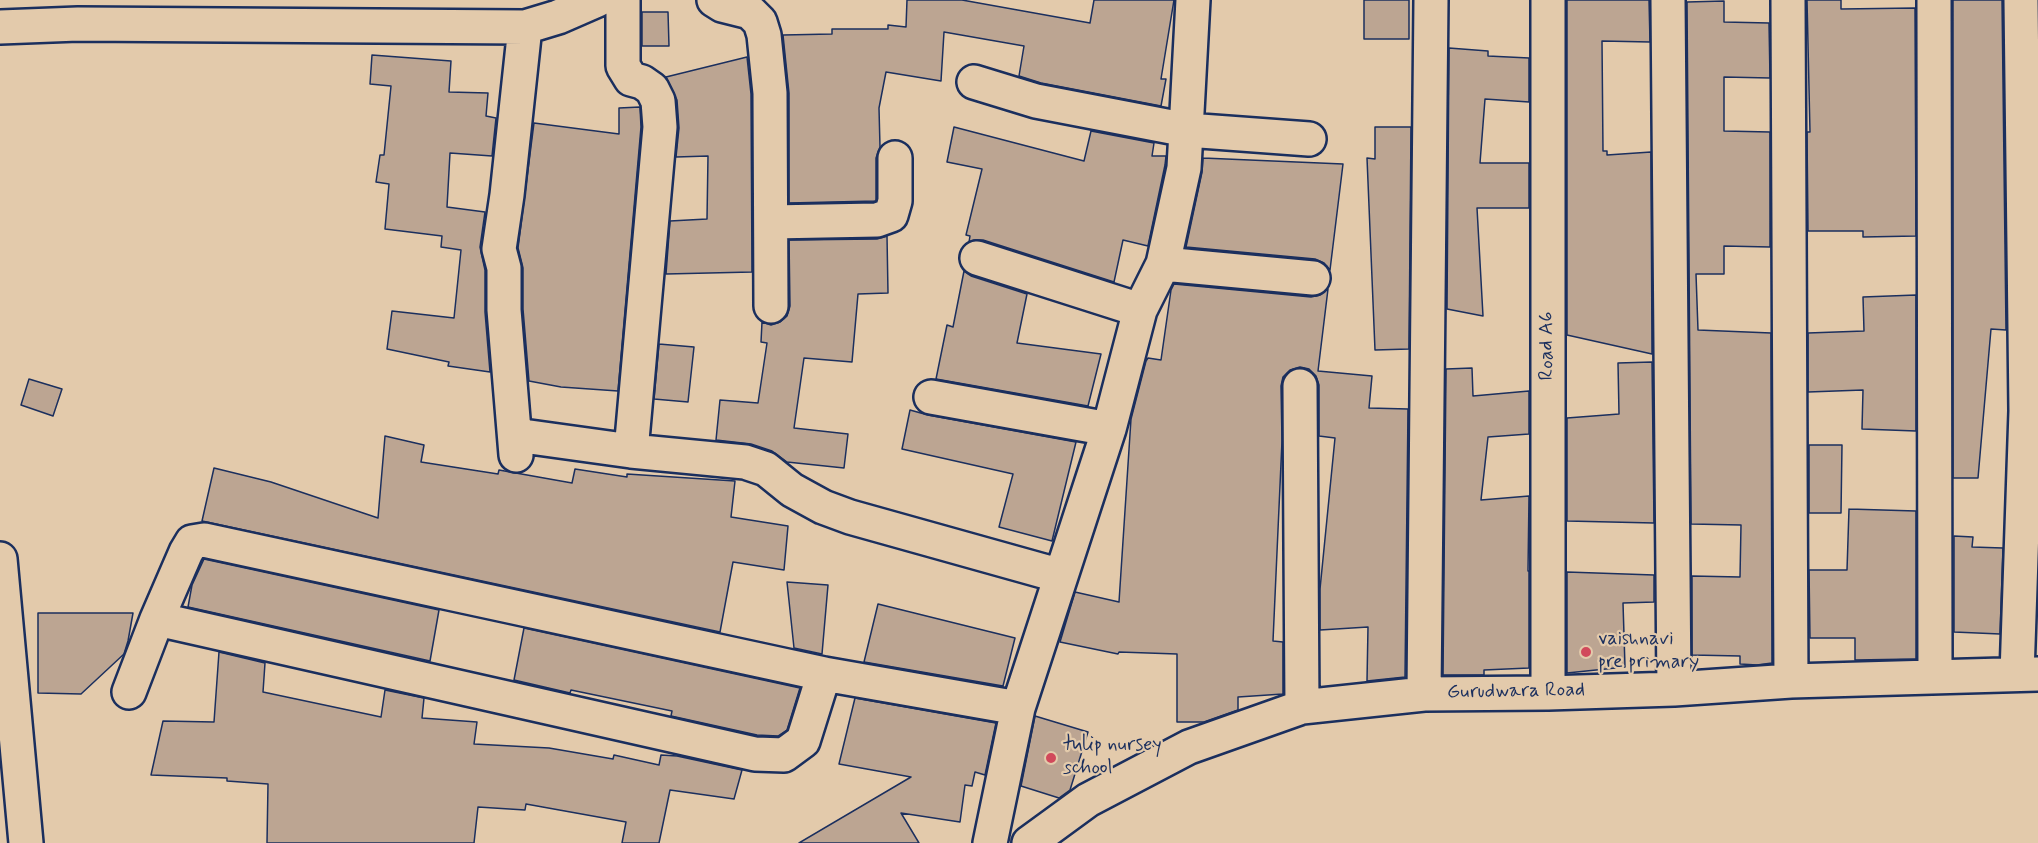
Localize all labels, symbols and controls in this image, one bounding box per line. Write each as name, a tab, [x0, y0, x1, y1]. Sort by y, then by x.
street label: Road A6	[1536, 312, 1560, 380]
place label: vaishnavi pre primary	[1598, 628, 1699, 675]
marker: vaishnavi pre primary	[1579, 645, 1593, 659]
street label: Gurudwara Road	[1447, 679, 1585, 705]
place label: tulip nursey school	[1063, 734, 1162, 781]
marker: tulip nursey school	[1044, 751, 1058, 765]

